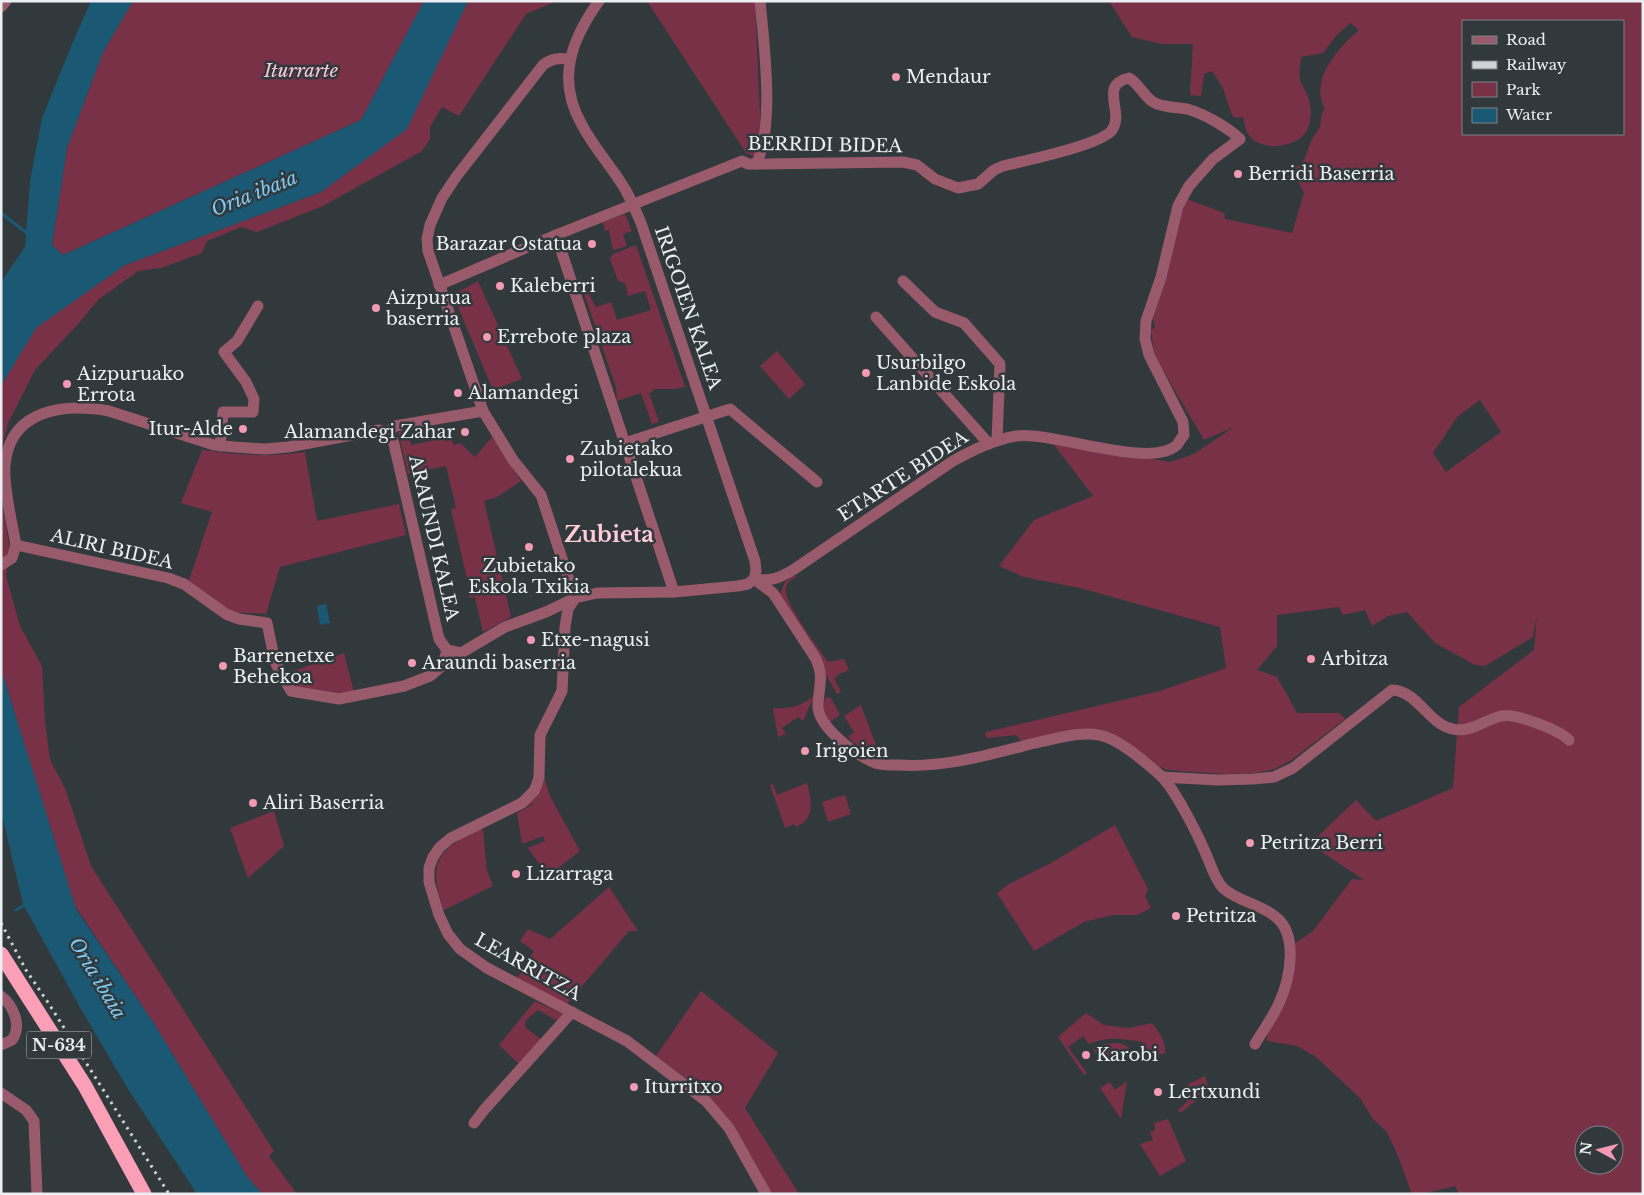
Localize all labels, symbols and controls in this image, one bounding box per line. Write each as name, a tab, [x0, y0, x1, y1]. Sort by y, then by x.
legend	[1462, 20, 1624, 135]
text: Road	[1506, 30, 1546, 49]
text: Railway	[1506, 55, 1567, 74]
park label: Iturrarte	[263, 60, 338, 82]
place label: Mendaur	[906, 66, 991, 88]
marker: Mendaur	[890, 71, 902, 83]
text: Park	[1506, 80, 1542, 99]
text: Water	[1505, 105, 1553, 124]
street label: BERRIDI BIDEA	[747, 133, 904, 157]
place label: Berridi Baserria	[1248, 163, 1394, 185]
water label: Oria ibaia	[208, 166, 301, 221]
marker: Berridi Baserria	[1232, 168, 1244, 180]
street label: IRIGOIEN KALEA	[650, 223, 727, 394]
place label: Barazar Ostatua	[436, 233, 582, 255]
marker: Barazar Ostatua	[586, 238, 598, 250]
place label: Kaleberri	[510, 275, 596, 297]
marker: Kaleberri	[494, 280, 506, 292]
place label: Aizpurua baserria	[385, 287, 471, 330]
marker: Aizpurua baserria	[370, 302, 382, 314]
place label: Errebote plaza	[497, 326, 631, 348]
marker: Errebote plaza	[481, 331, 493, 343]
place label: Usurbilgo Lanbide Eskola	[876, 352, 1016, 395]
place label: Aizpuruako Errota	[76, 363, 184, 406]
marker: Usurbilgo Lanbide Eskola	[860, 367, 872, 379]
marker: Aizpuruako Errota	[61, 378, 73, 390]
place label: Alamandegi	[467, 382, 579, 404]
marker: Alamandegi	[452, 387, 464, 399]
place label: Itur-Alde	[149, 418, 233, 440]
place label: Alamandegi Zahar	[283, 421, 455, 443]
marker: Itur-Alde	[237, 423, 249, 435]
street label: ETARTE BIDEA	[834, 425, 973, 526]
marker: Alamandegi Zahar	[459, 426, 471, 438]
place label: Zubietako pilotalekua	[580, 438, 682, 481]
street label: ARAUNDI KALEA	[404, 452, 464, 624]
marker: Zubietako pilotalekua	[564, 453, 576, 465]
district label: Zubieta	[564, 521, 654, 548]
street label: ALIRI BIDEA	[48, 524, 176, 574]
marker: Zubietako Eskola Txikia	[523, 541, 535, 553]
place label: Zubietako Eskola Txikia	[468, 555, 590, 598]
place label: Etxe-nagusi	[541, 629, 650, 651]
marker: Etxe-nagusi	[525, 634, 537, 646]
place label: Barrenetxe Behekoa	[233, 645, 334, 688]
place label: Arbitza	[1320, 648, 1388, 670]
place label: Araundi baserria	[421, 652, 576, 674]
marker: Arbitza	[1305, 653, 1317, 665]
marker: Araundi baserria	[406, 657, 418, 669]
marker: Barrenetxe Behekoa	[217, 660, 229, 672]
place label: Irigoien	[815, 740, 889, 762]
marker: Irigoien	[799, 745, 811, 757]
place label: Aliri Baserria	[262, 792, 384, 814]
marker: Aliri Baserria	[247, 797, 259, 809]
place label: Petritza Berri	[1260, 832, 1383, 854]
marker: Petritza Berri	[1244, 837, 1256, 849]
place label: Lizarraga	[526, 863, 613, 885]
marker: Lizarraga	[510, 868, 522, 880]
place label: Petritza	[1186, 905, 1256, 927]
marker: Petritza	[1170, 910, 1182, 922]
street label: LEARRITZA	[471, 929, 586, 1006]
water label: Oria ibaia	[64, 933, 131, 1023]
road number: N-634	[27, 1032, 92, 1058]
place label: Karobi	[1096, 1044, 1158, 1066]
marker: Karobi	[1080, 1049, 1092, 1061]
place label: Iturritxo	[644, 1076, 723, 1098]
marker: Iturritxo	[628, 1081, 640, 1093]
place label: Lertxundi	[1168, 1081, 1261, 1103]
marker: Lertxundi	[1152, 1086, 1164, 1098]
north arrow	[1574, 1125, 1624, 1175]
text: N	[1576, 1141, 1596, 1156]

